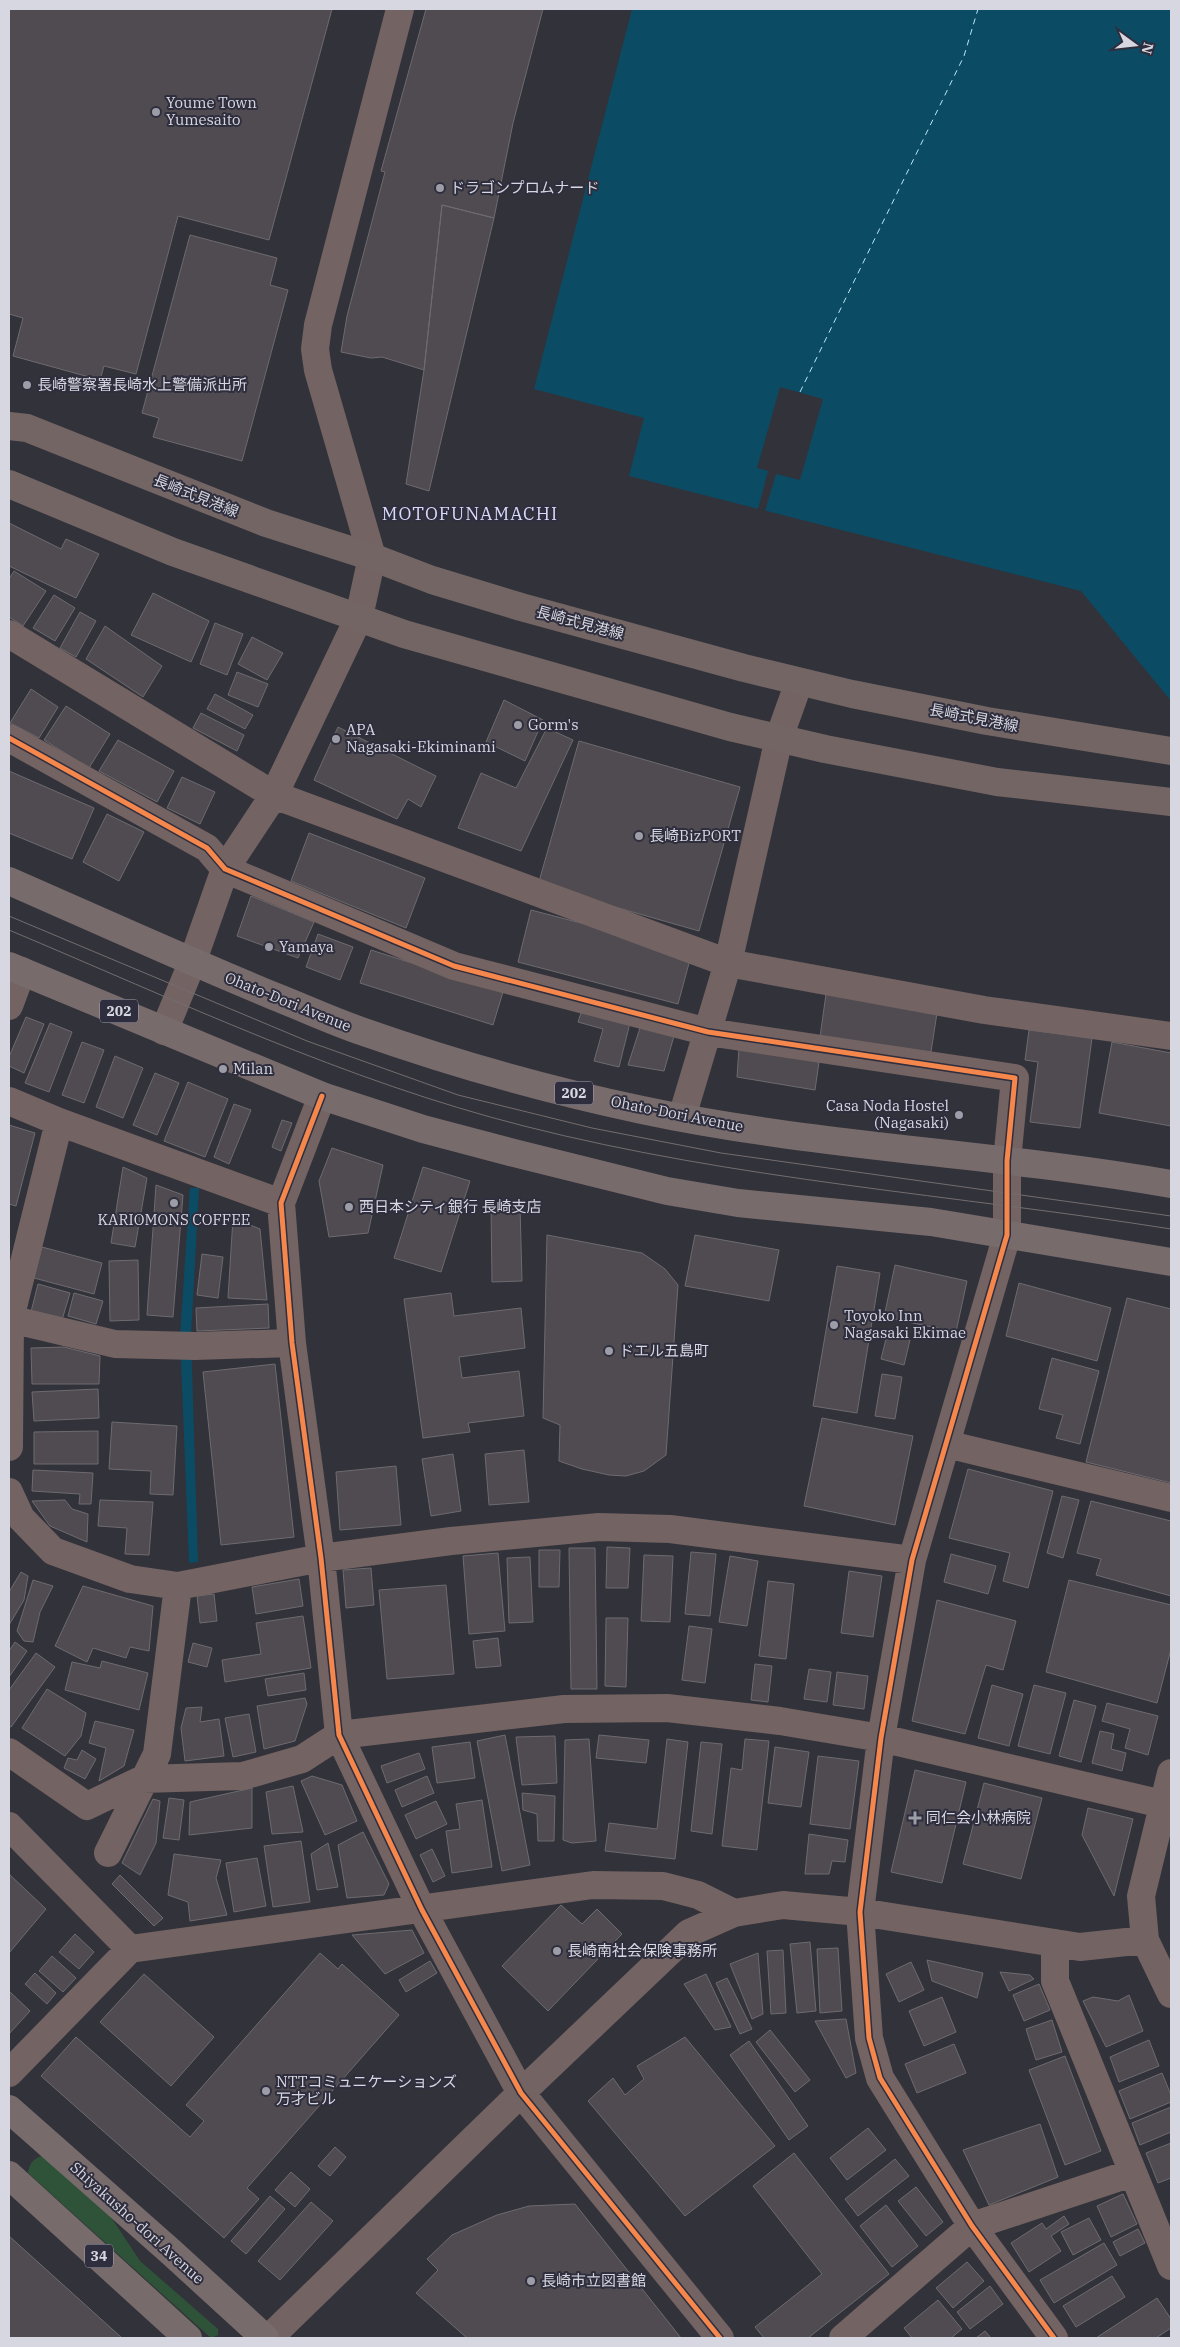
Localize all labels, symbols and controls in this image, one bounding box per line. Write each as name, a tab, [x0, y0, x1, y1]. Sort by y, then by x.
north arrow	[1110, 20, 1160, 70]
text: N	[1137, 41, 1158, 56]
place label: Youme Town Yumesaito	[166, 93, 257, 129]
marker: Youme Town Yumesaito	[150, 106, 162, 118]
place label: ドラゴンプロムナード	[450, 178, 600, 197]
marker: ドラゴンプロムナード	[434, 182, 446, 194]
place label: 長崎警察署長崎水上警備派出所	[37, 375, 247, 394]
marker: 長崎警察署長崎水上警備派出所	[21, 379, 33, 391]
street label: 長崎式見港線	[151, 470, 241, 521]
district label: MOTOFUNAMACHI	[382, 502, 558, 525]
street label: 長崎式見港線	[534, 602, 626, 643]
street label: 長崎式見港線	[928, 700, 1020, 735]
place label: Gorm's	[528, 715, 579, 734]
marker: Gorm's	[512, 719, 524, 731]
place label: APA Nagasaki-Ekiminami	[346, 720, 496, 756]
marker: APA Nagasaki-Ekiminami	[330, 733, 342, 745]
place label: 長崎BizPORT	[649, 826, 741, 845]
marker: 長崎BizPORT	[633, 830, 645, 842]
place label: Yamaya	[279, 937, 334, 956]
marker: Yamaya	[263, 941, 275, 953]
street label: Ohato-Dori Avenue	[222, 967, 354, 1036]
road number: 202	[100, 999, 138, 1022]
place label: Milan	[233, 1059, 273, 1078]
marker: Milan	[217, 1063, 229, 1075]
road number: 202	[555, 1082, 593, 1104]
street label: Ohato-Dori Avenue	[609, 1091, 745, 1136]
place label: Casa Noda Hostel (Nagasaki)	[826, 1096, 949, 1132]
marker: Casa Noda Hostel (Nagasaki)	[953, 1109, 965, 1121]
marker: KARIOMONS COFFEE	[168, 1197, 180, 1209]
place label: 西日本シティ銀行 長崎支店	[359, 1197, 542, 1216]
marker: 西日本シティ銀行 長崎支店	[343, 1201, 355, 1213]
place label: KARIOMONS COFFEE	[98, 1210, 251, 1229]
place label: Toyoko Inn Nagasaki Ekimae	[844, 1306, 966, 1342]
marker: Toyoko Inn Nagasaki Ekimae	[828, 1319, 840, 1331]
place label: ドエル五島町	[619, 1341, 709, 1360]
marker: ドエル五島町	[603, 1345, 615, 1357]
place label: 同仁会小林病院	[926, 1808, 1031, 1827]
marker: 同仁会小林病院	[908, 1811, 922, 1825]
place label: 長崎南社会保険事務所	[567, 1941, 717, 1960]
marker: 長崎南社会保険事務所	[551, 1945, 563, 1957]
place label: NTTコミュニケーションズ 万才ビル	[276, 2072, 457, 2108]
marker: NTTコミュニケーションズ 万才ビル	[260, 2085, 272, 2097]
street label: Shiyakusho-dori Avenue	[66, 2157, 208, 2288]
road number: 34	[85, 2244, 113, 2268]
place label: 長崎市立図書館	[541, 2271, 646, 2290]
marker: 長崎市立図書館	[525, 2275, 537, 2287]

